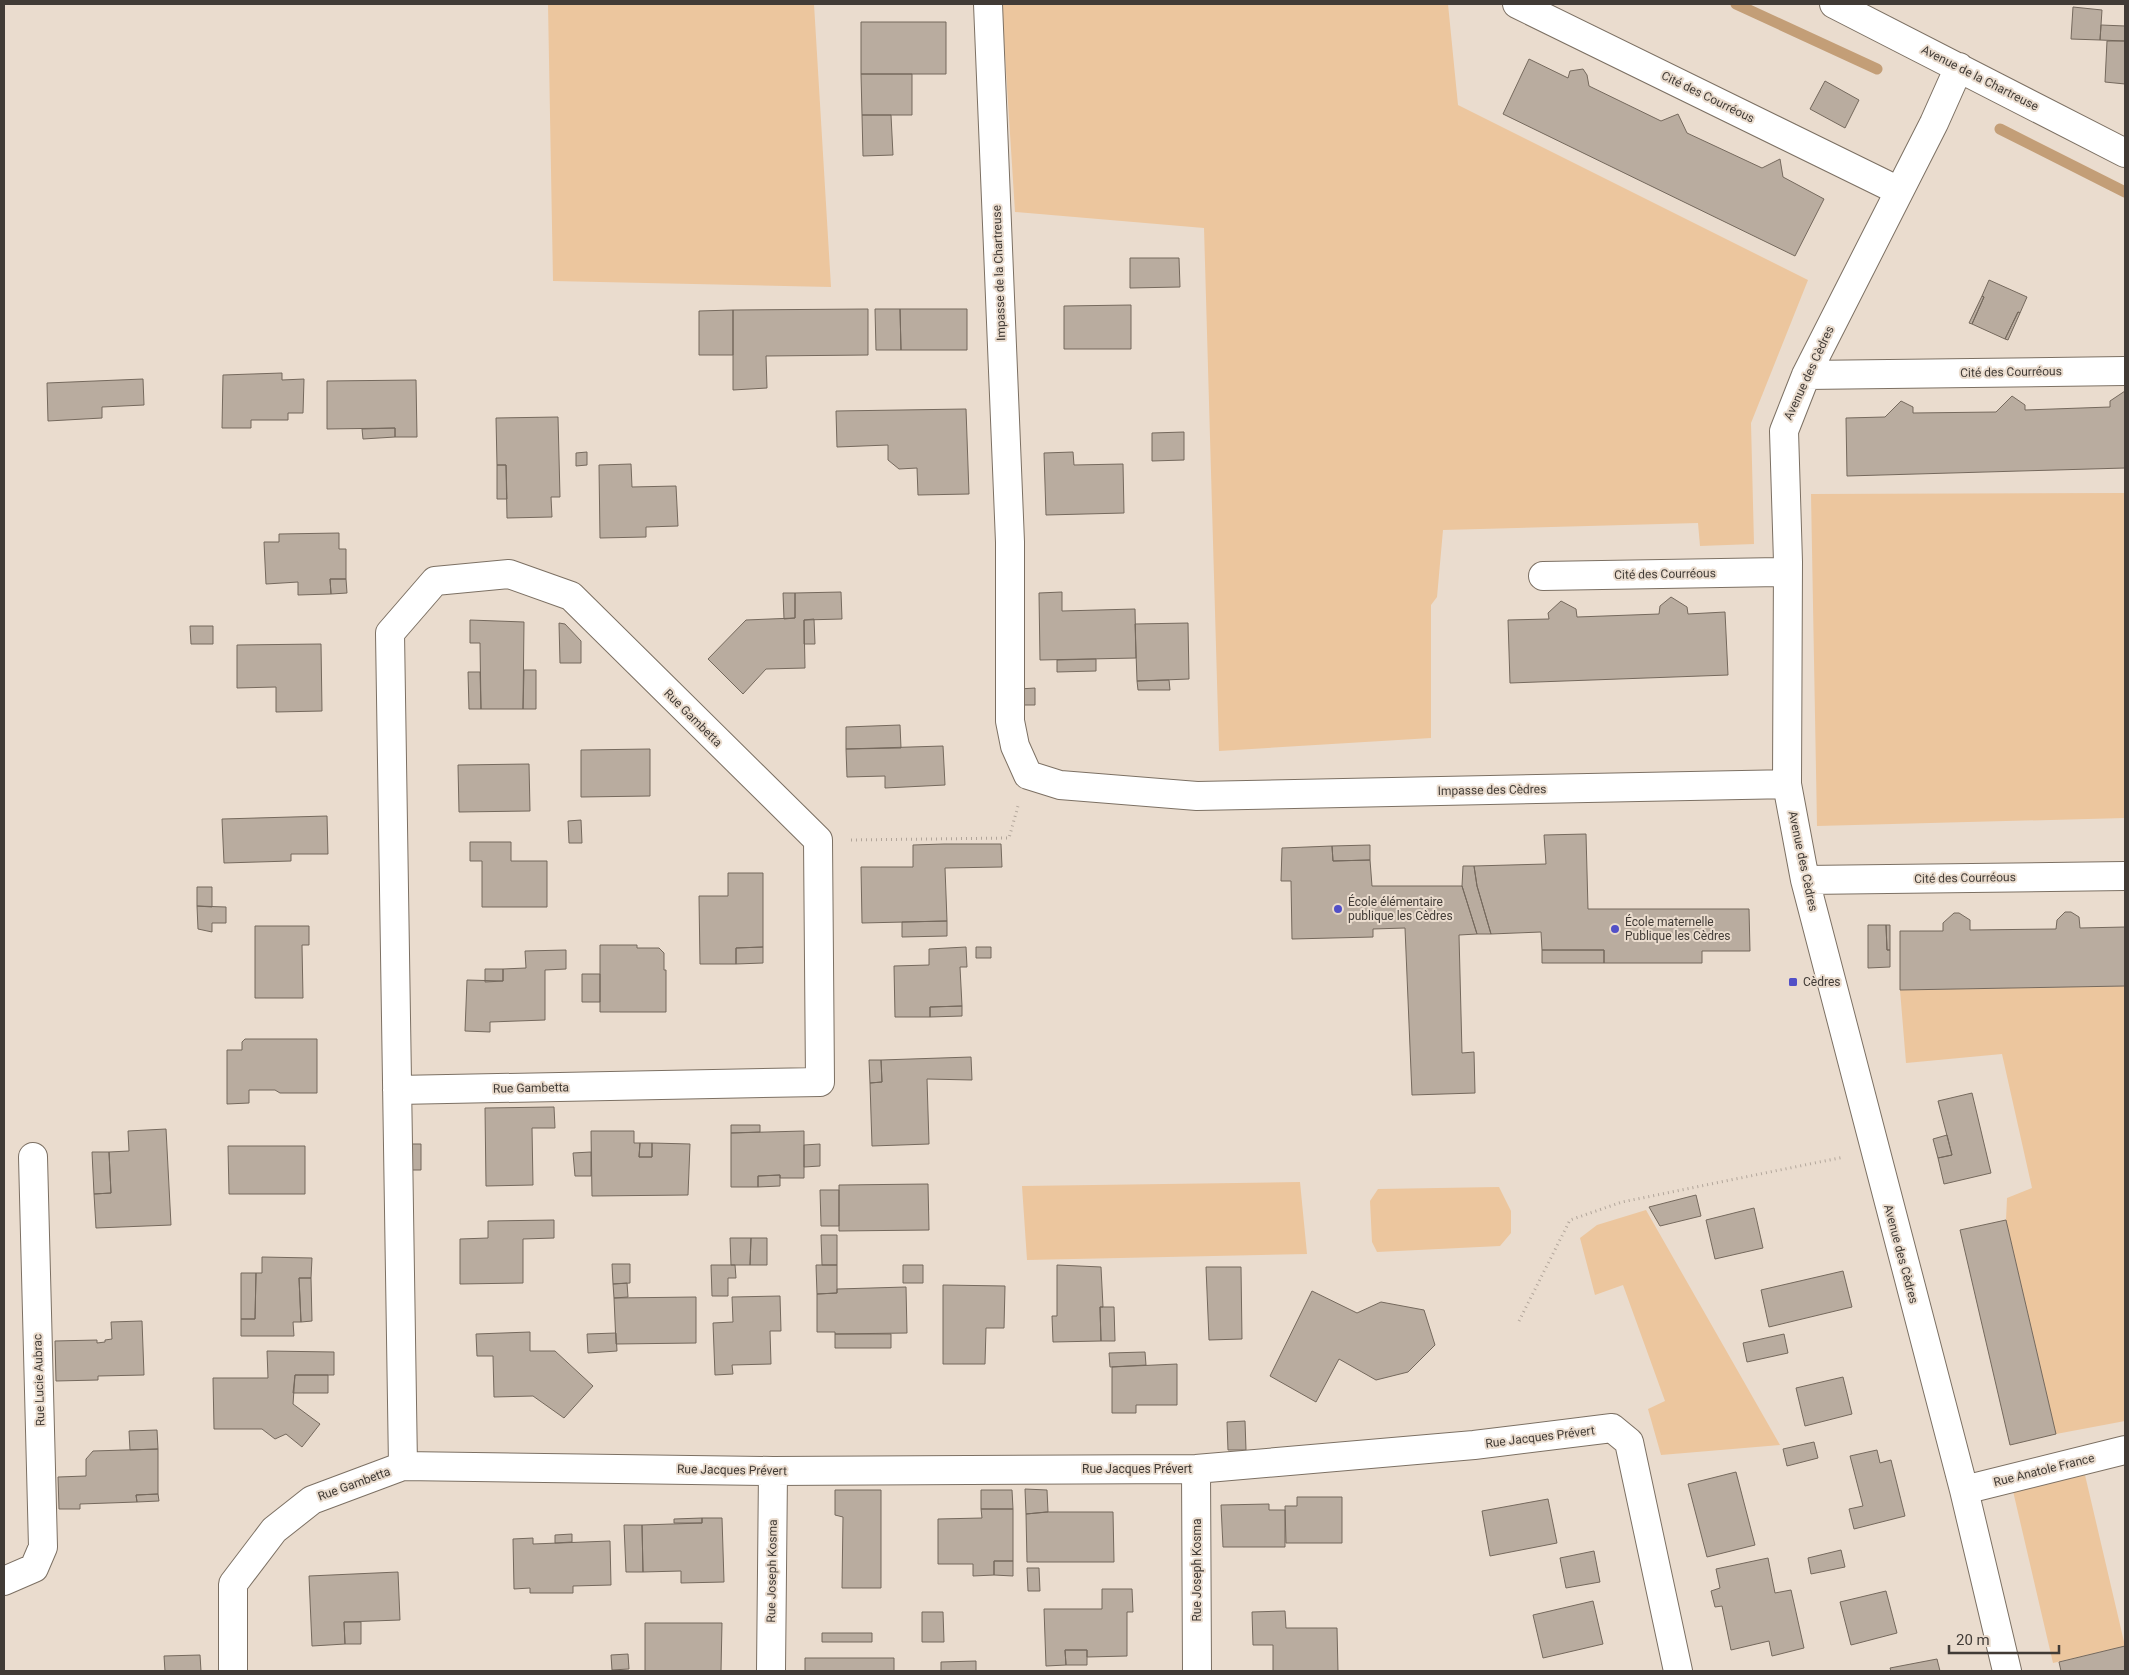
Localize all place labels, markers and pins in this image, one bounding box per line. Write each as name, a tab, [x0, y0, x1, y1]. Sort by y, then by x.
place label: École élémentaire publique les Cèdres	[1348, 894, 1453, 923]
marker: École élémentaire publique les Cèdres	[1332, 903, 1344, 915]
place label: École maternelle Publique les Cèdres	[1625, 914, 1730, 943]
marker: École maternelle Publique les Cèdres	[1609, 923, 1621, 935]
place label: Cèdres	[1803, 975, 1840, 989]
marker: Cèdres	[1787, 976, 1799, 988]

